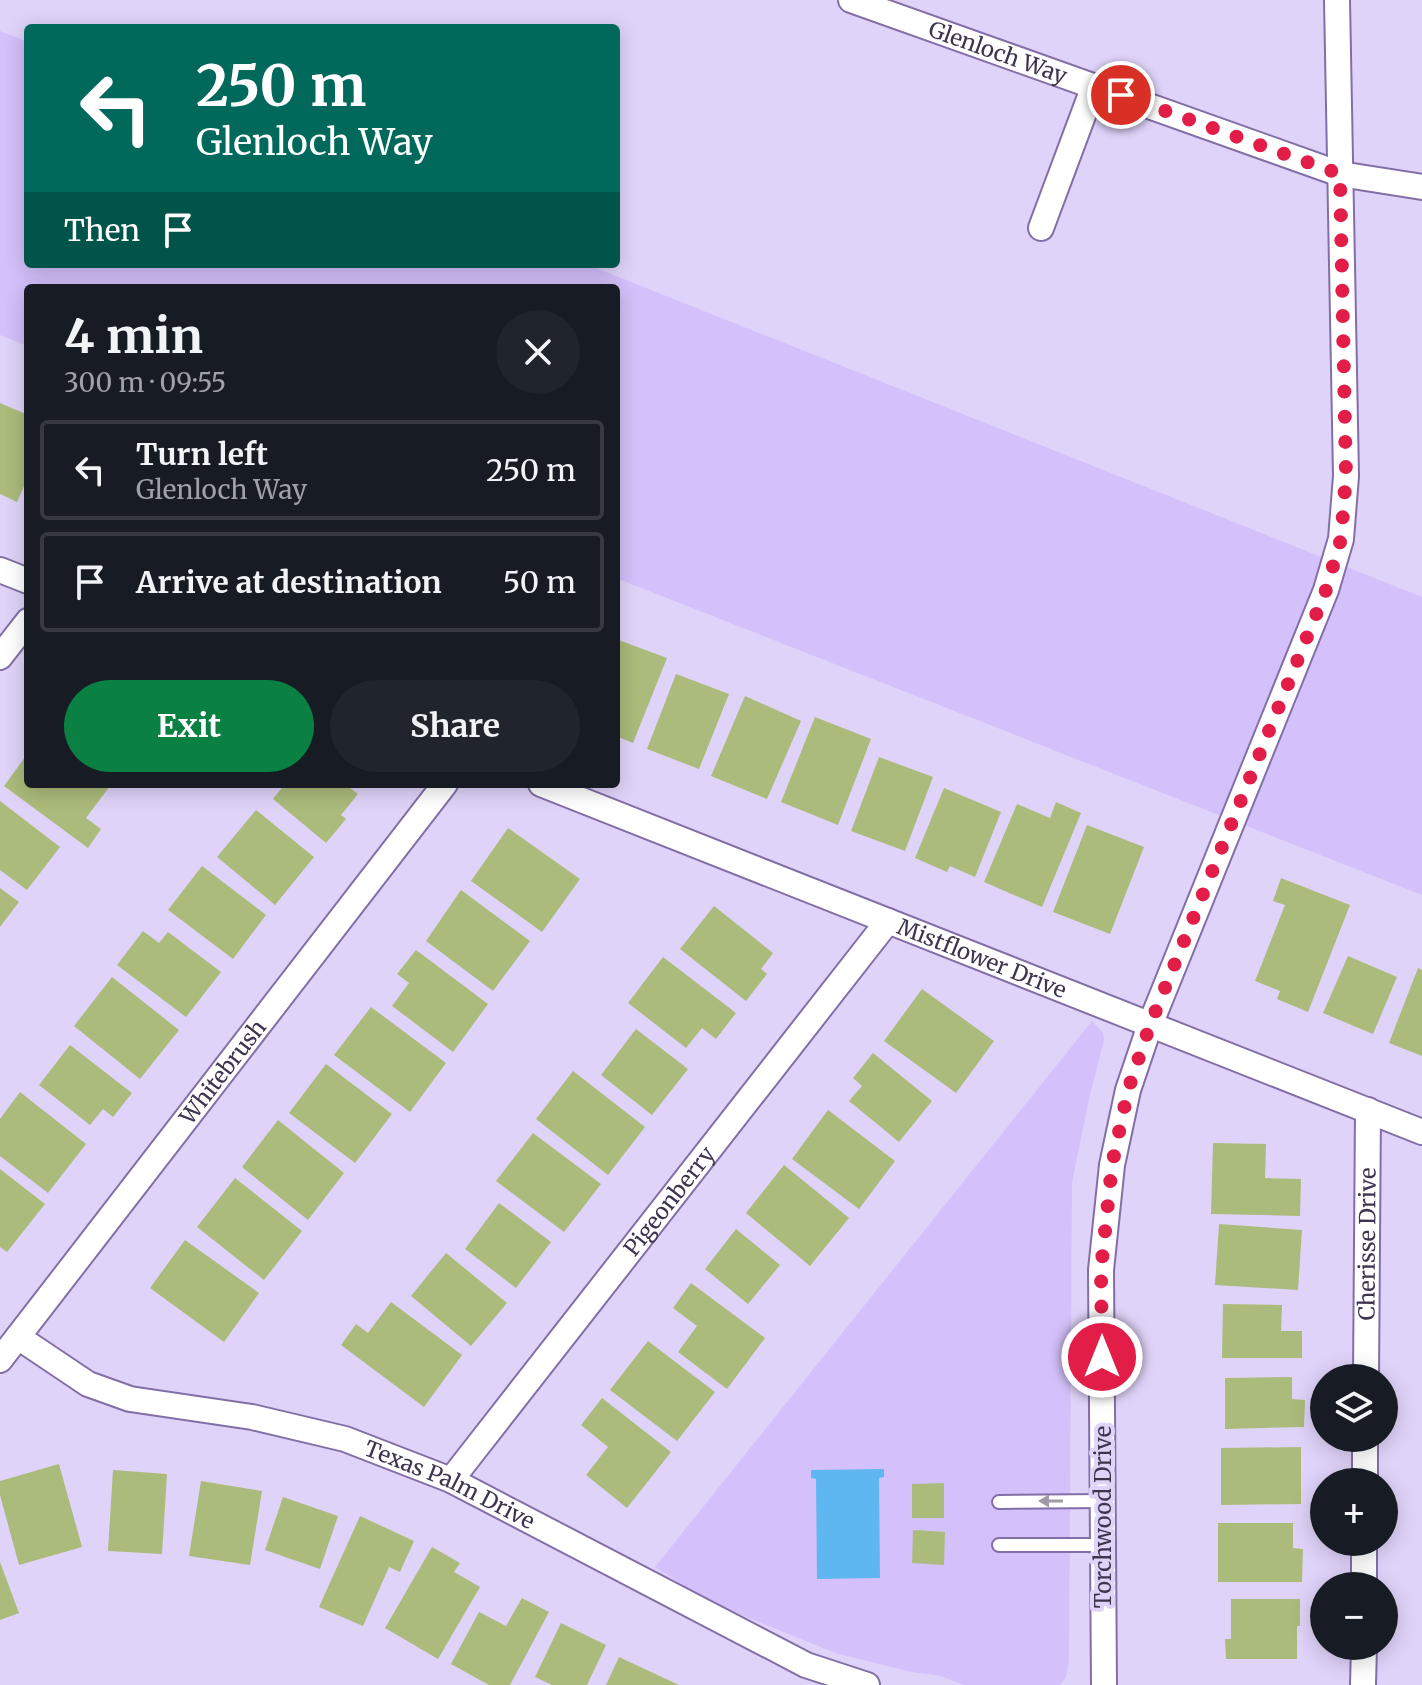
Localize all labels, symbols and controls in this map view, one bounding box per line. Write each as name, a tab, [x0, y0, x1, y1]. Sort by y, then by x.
street label: Glenloch Way	[925, 15, 1071, 90]
text: 250 m	[196, 51, 366, 121]
icon: left	[64, 56, 168, 160]
pin	[1087, 61, 1155, 129]
icon: arrive	[1099, 73, 1143, 117]
text: Glenloch Way	[196, 120, 433, 165]
icon: arrive	[156, 208, 200, 252]
text: Then	[64, 211, 140, 249]
text: 4 min	[64, 306, 203, 366]
button: close	[496, 310, 580, 394]
text: 300 m · 09:55	[64, 366, 226, 399]
text: Turn left	[136, 435, 268, 473]
icon: left	[68, 448, 112, 492]
text: 250 m	[486, 451, 576, 489]
text: Glenloch Way	[136, 473, 307, 506]
icon: arrive	[68, 560, 112, 604]
text: Arrive at destination	[136, 563, 442, 601]
text: 50 m	[503, 563, 576, 601]
button: Exit	[64, 680, 314, 772]
button: Share	[330, 680, 580, 772]
street label: Mistflower Drive	[893, 912, 1070, 1004]
street label: Whitebrush	[173, 1014, 272, 1131]
street label: Pigeonberry	[618, 1141, 721, 1262]
street label: Cherisse Drive	[1352, 1167, 1382, 1321]
position arrow	[1060, 1315, 1144, 1399]
map controls	[1310, 1364, 1398, 1660]
button: layers	[1310, 1364, 1398, 1452]
street label: Torchwood Drive	[1089, 1426, 1117, 1608]
street label: Texas Palm Drive	[361, 1434, 540, 1535]
button: +	[1310, 1468, 1398, 1556]
one-way arrow	[1038, 1495, 1063, 1508]
button: −	[1310, 1572, 1398, 1660]

